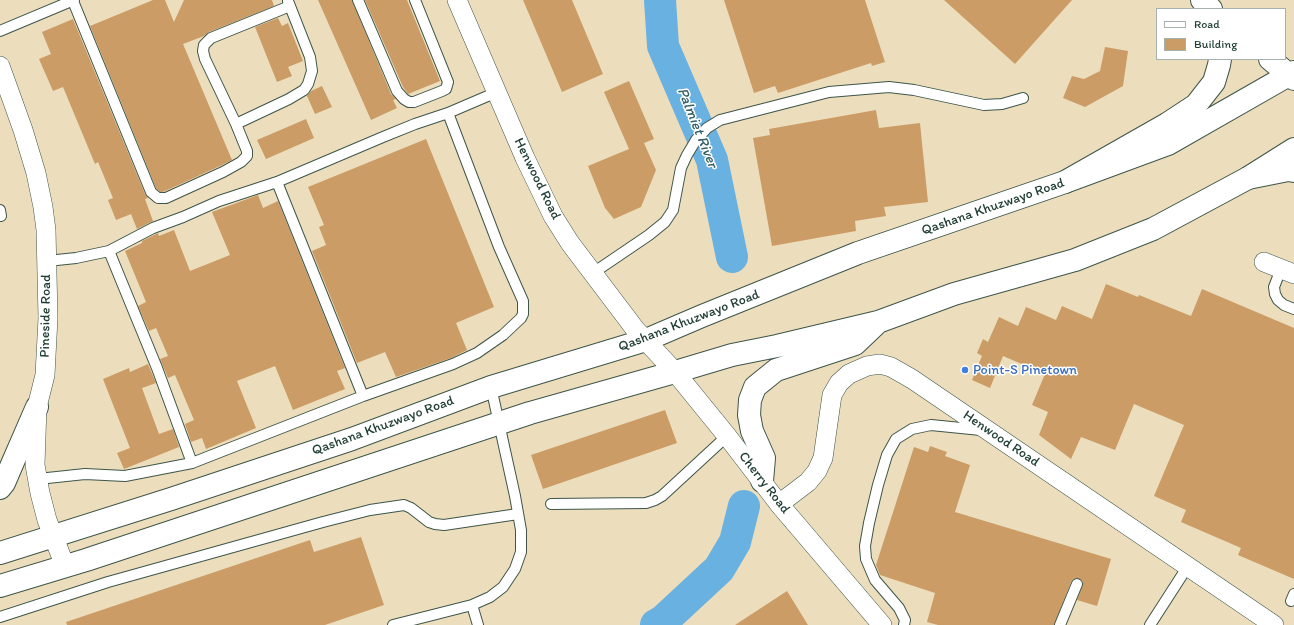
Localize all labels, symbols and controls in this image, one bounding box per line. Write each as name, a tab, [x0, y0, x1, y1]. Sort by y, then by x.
legend	[1156, 8, 1286, 60]
text: Road	[1194, 17, 1220, 31]
text: Building	[1194, 37, 1237, 51]
water label: Palmiet River	[673, 85, 721, 171]
street label: Henwood Road	[510, 135, 564, 223]
street label: Qashana Khuzwayo Road	[919, 175, 1067, 239]
street label: Pineside Road	[37, 274, 55, 358]
street label: Qashana Khuzwayo Road	[616, 286, 762, 356]
place label: Point-S Pinetown	[973, 362, 1077, 378]
marker: Point-S Pinetown	[960, 365, 970, 375]
street label: Qashana Khuzwayo Road	[310, 392, 456, 460]
street label: Henwood Road	[959, 407, 1043, 471]
street label: Cherry Road	[735, 449, 793, 517]

